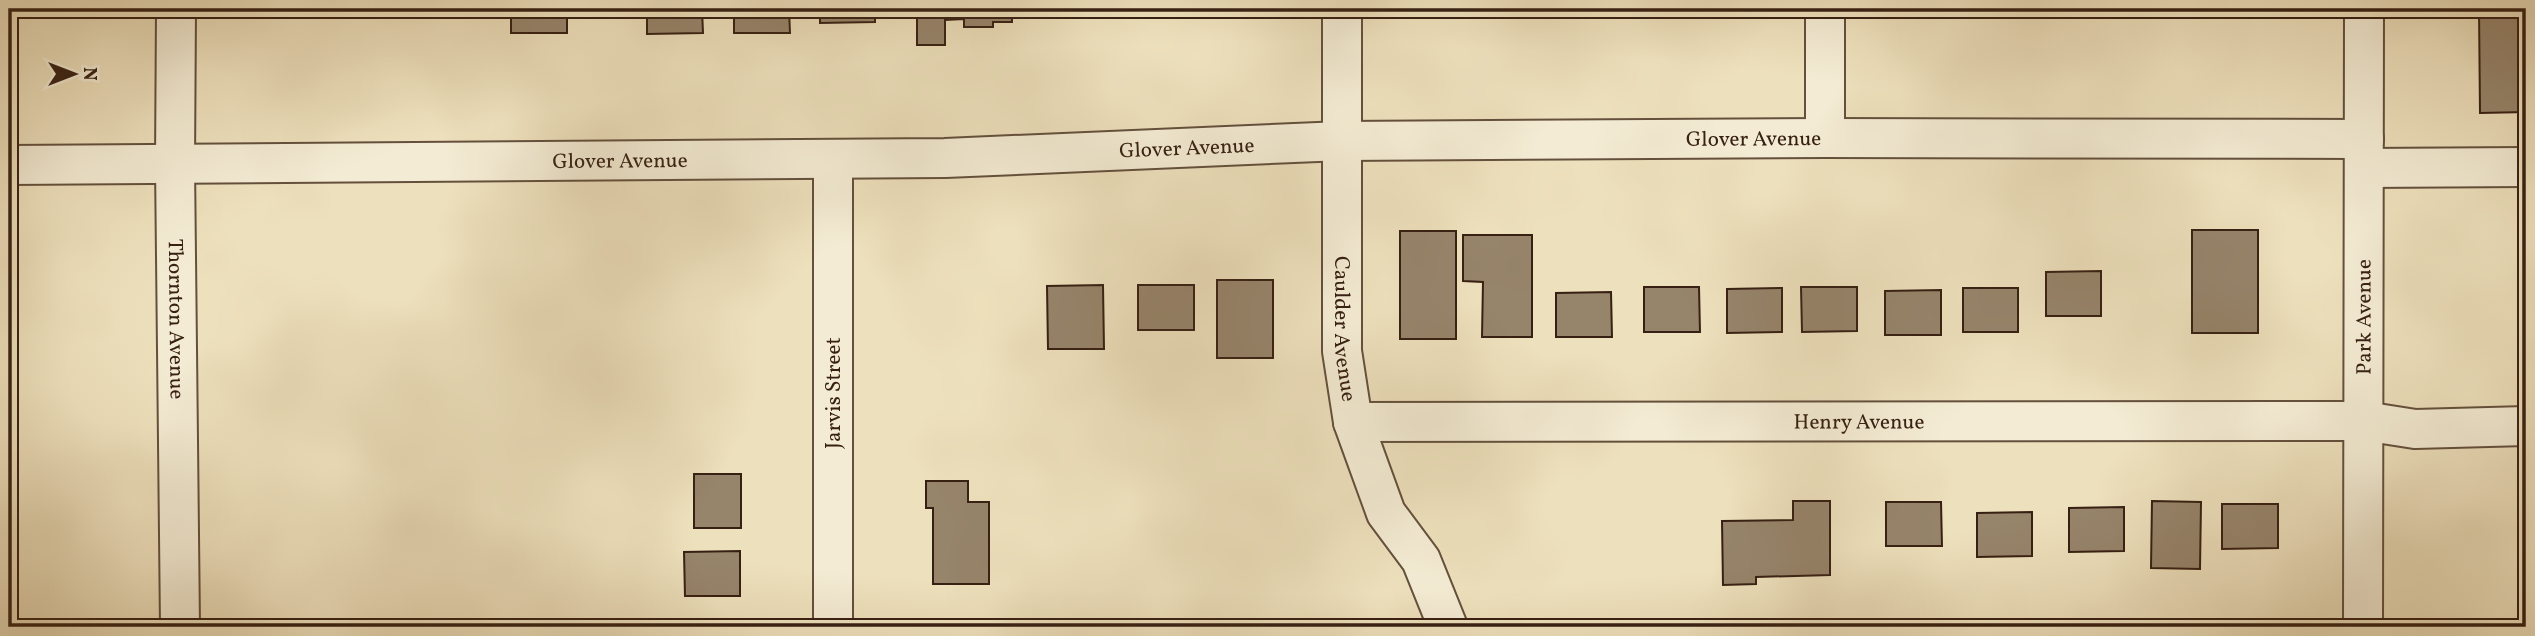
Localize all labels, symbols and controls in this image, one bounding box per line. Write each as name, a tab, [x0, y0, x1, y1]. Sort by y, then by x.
north arrow	[38, 38, 108, 108]
text: N	[76, 67, 102, 81]
street label: Glover Avenue	[1686, 125, 1821, 155]
street label: Glover Avenue	[1119, 132, 1255, 167]
street label: Glover Avenue	[552, 147, 688, 177]
street label: Thornton Avenue	[160, 238, 191, 400]
street label: Caulder Avenue	[1326, 256, 1363, 404]
street label: Park Avenue	[2350, 259, 2380, 375]
street label: Jarvis Street	[820, 337, 849, 449]
street label: Henry Avenue	[1794, 408, 1924, 438]

